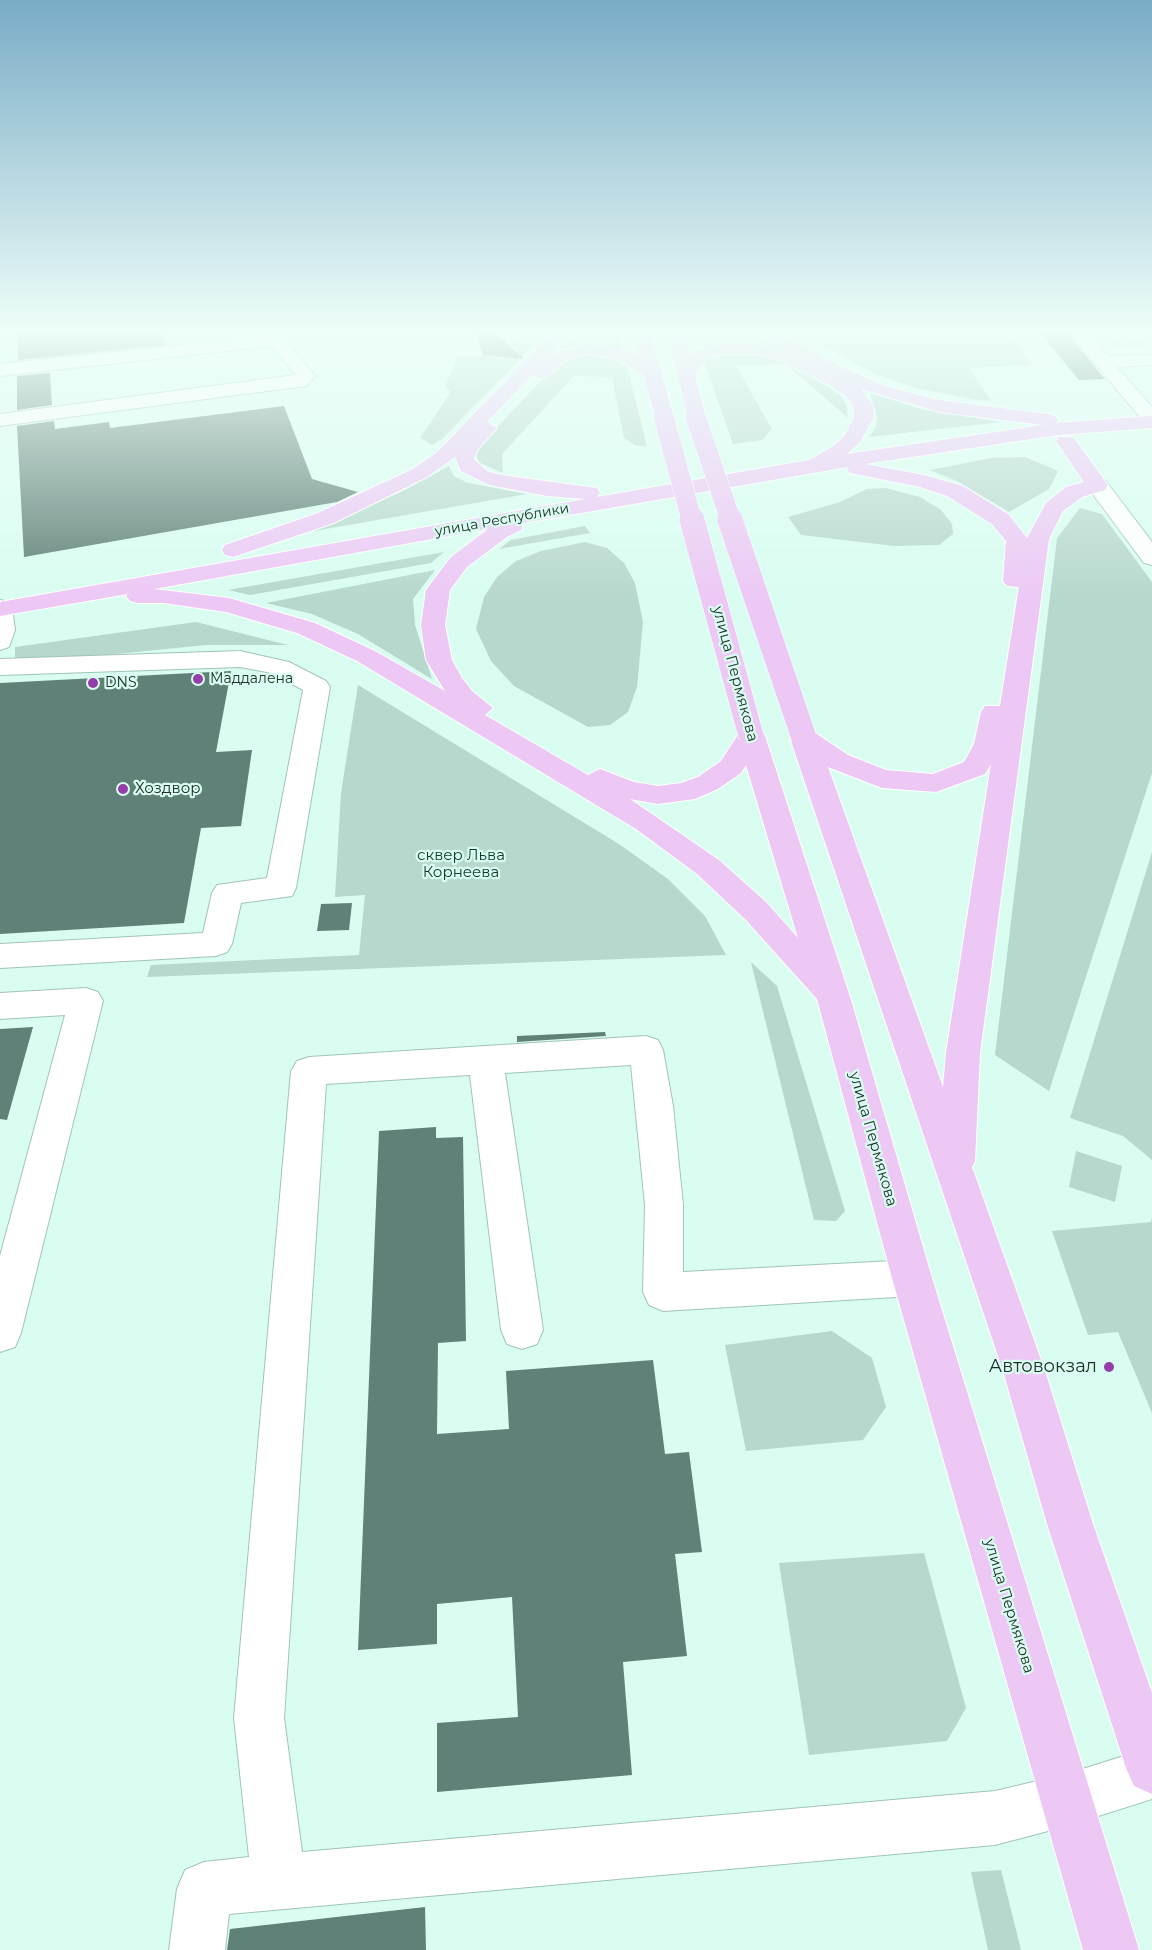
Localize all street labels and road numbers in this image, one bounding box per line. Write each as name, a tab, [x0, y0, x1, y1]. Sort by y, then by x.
street label: улица Республики	[433, 500, 571, 540]
street label: улица Пермякова	[708, 604, 762, 744]
street label: улица Пермякова	[845, 1069, 901, 1209]
street label: улица Пермякова	[980, 1537, 1038, 1675]

